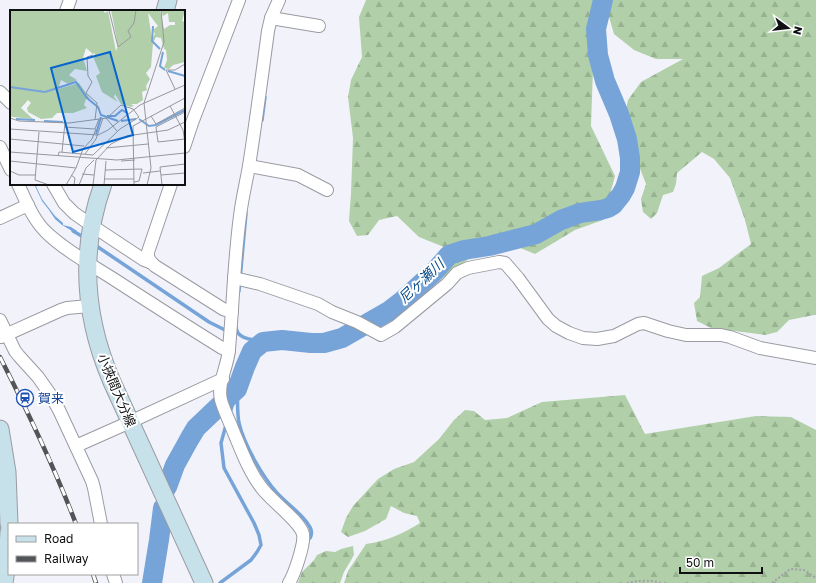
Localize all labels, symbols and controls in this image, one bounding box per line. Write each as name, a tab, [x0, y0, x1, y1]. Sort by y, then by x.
north arrow	[768, 8, 808, 48]
inset map	[10, 10, 185, 185]
text: N	[791, 25, 806, 36]
water label: 尼ヶ瀬川	[394, 254, 448, 306]
street label: 小挾間大分線	[94, 351, 140, 429]
station icon: 賀来	[15, 388, 35, 408]
place label: 賀来	[38, 390, 64, 406]
legend	[8, 523, 138, 575]
text: Road	[44, 531, 73, 546]
scale bar	[680, 549, 762, 575]
text: Railway	[44, 551, 89, 566]
text: 50 m	[686, 555, 714, 570]

